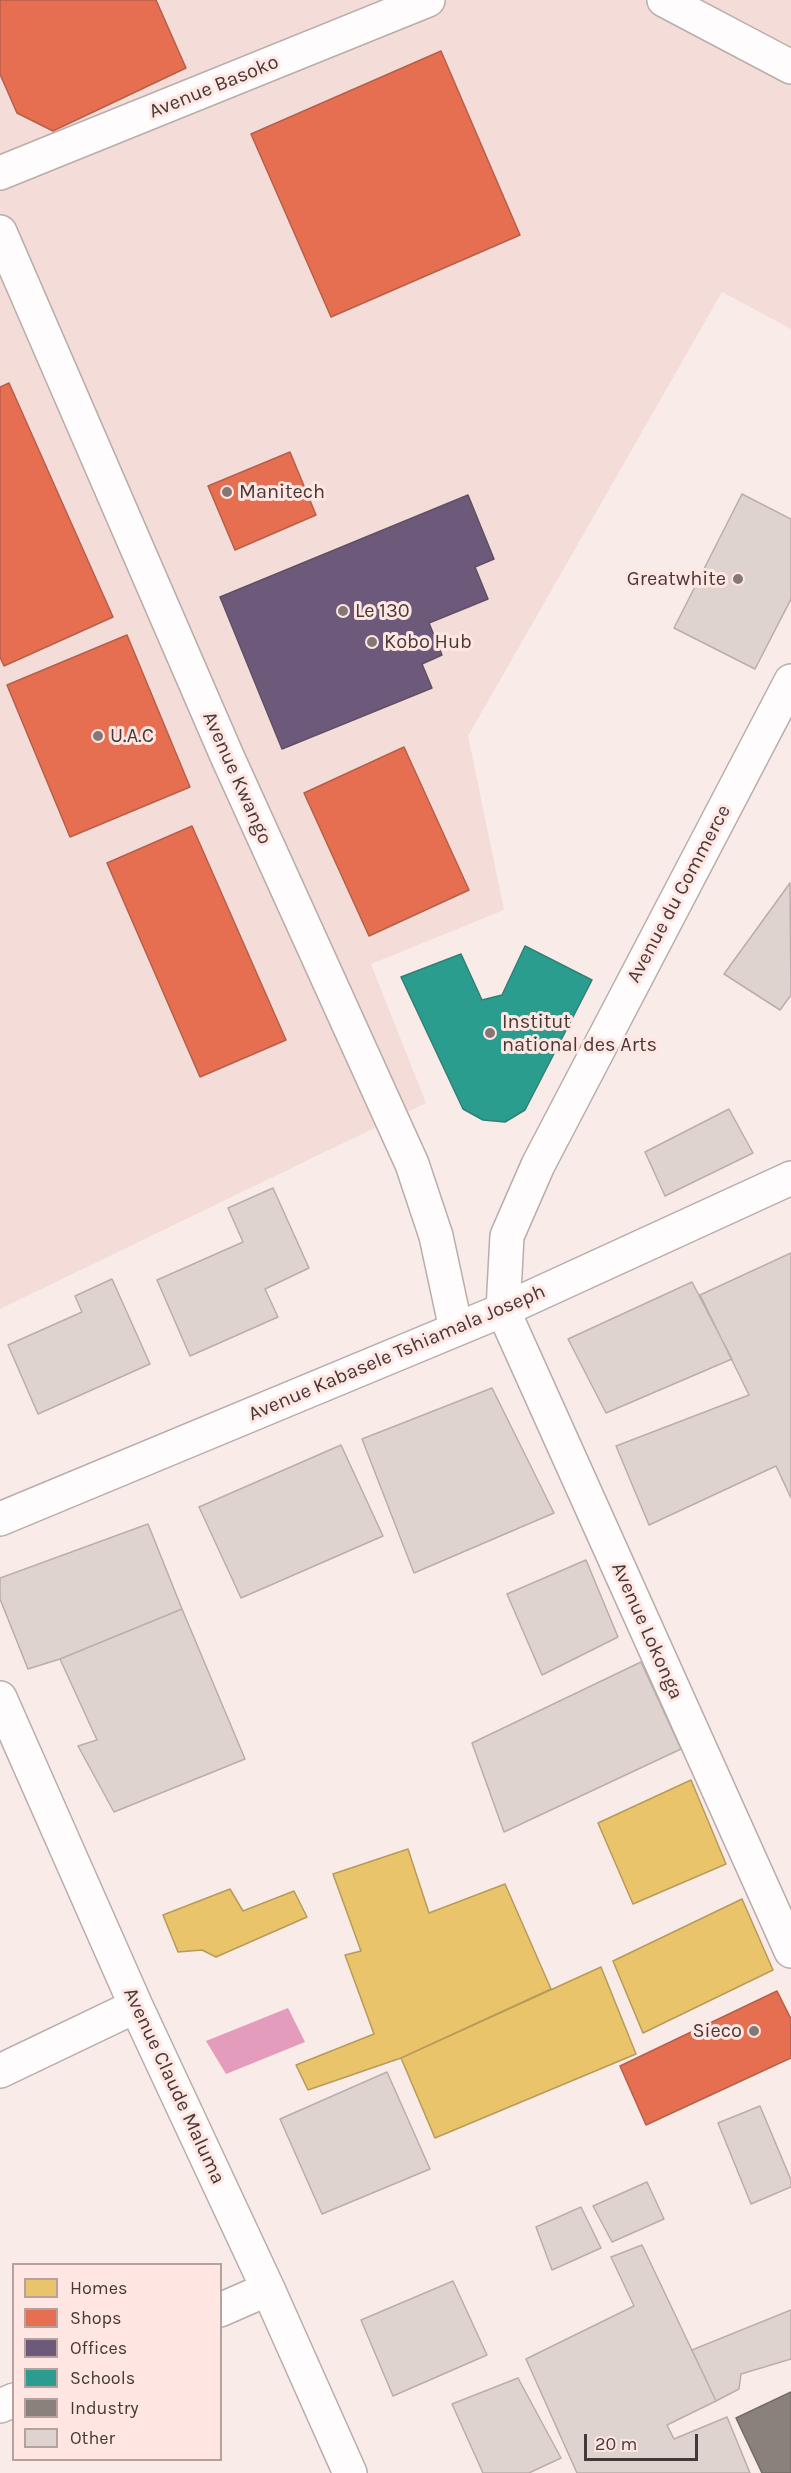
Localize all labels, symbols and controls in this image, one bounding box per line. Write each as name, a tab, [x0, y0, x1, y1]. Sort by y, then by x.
street label: Avenue Basoko	[146, 50, 282, 124]
place label: Manitech	[239, 480, 325, 504]
marker: Manitech	[220, 485, 234, 499]
place label: Greatwhite	[627, 567, 726, 591]
marker: Greatwhite	[731, 572, 745, 586]
place label: Le 130	[355, 599, 410, 623]
marker: Le 130	[336, 604, 350, 618]
place label: Kobo Hub	[384, 630, 472, 654]
marker: Kobo Hub	[365, 635, 379, 649]
street label: Avenue Kwango	[197, 708, 277, 848]
place label: U.A.C	[110, 724, 154, 748]
marker: U.A.C	[91, 729, 105, 743]
street label: Avenue du Commerce	[622, 801, 736, 987]
place label: Institut national des Arts	[502, 1010, 657, 1057]
marker: Institut national des Arts	[483, 1026, 497, 1040]
street label: Avenue Kabasele Tshiamala Joseph	[245, 1279, 549, 1427]
street label: Avenue Lokonga	[606, 1559, 688, 1703]
street label: Avenue Claude Maluma	[118, 1984, 230, 2188]
place label: Sieco	[692, 2019, 742, 2043]
marker: Sieco	[747, 2024, 761, 2038]
legend	[12, 2263, 222, 2461]
text: Homes	[70, 2277, 127, 2299]
text: Shops	[70, 2307, 122, 2329]
text: Offices	[70, 2337, 127, 2359]
text: Schools	[70, 2367, 135, 2389]
text: Industry	[70, 2397, 139, 2419]
scale bar	[587, 2422, 701, 2460]
text: Other	[70, 2427, 115, 2449]
text: 20 m	[595, 2433, 637, 2455]

